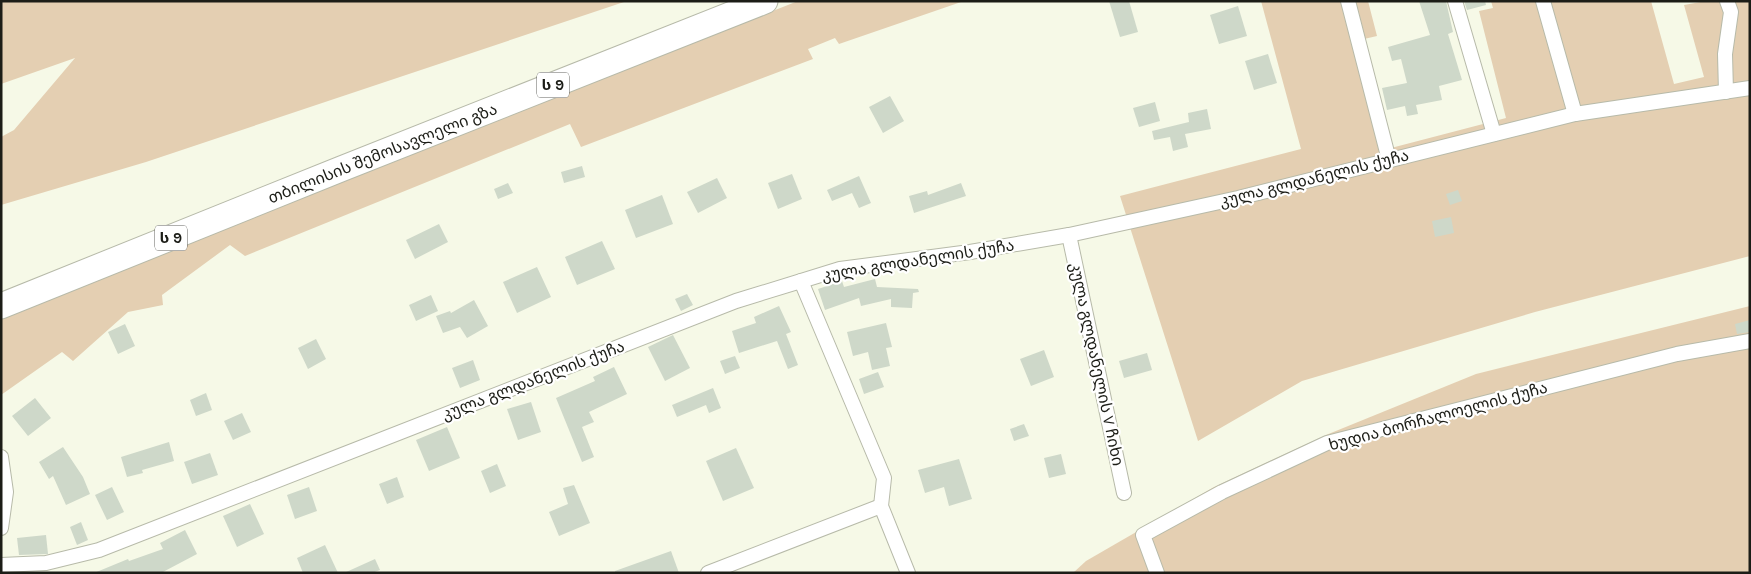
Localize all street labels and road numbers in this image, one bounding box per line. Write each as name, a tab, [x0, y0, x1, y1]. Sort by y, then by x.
road number: ს 9	[537, 72, 569, 98]
street label: თბილისის შემოსავლელი გზა	[265, 99, 500, 207]
street label: კულა გლდანელის ქუჩა	[1217, 145, 1411, 212]
road number: ს 9	[155, 226, 187, 250]
street label: კულა გლდანელის ქუჩა	[820, 235, 1016, 286]
street label: კულა გლდანელის V ჩიხი	[1065, 261, 1128, 468]
street label: კულა გლდანელის ქუჩა	[439, 336, 628, 425]
street label: ხუდია ბორჩალოელის ქუჩა	[1327, 378, 1550, 455]

